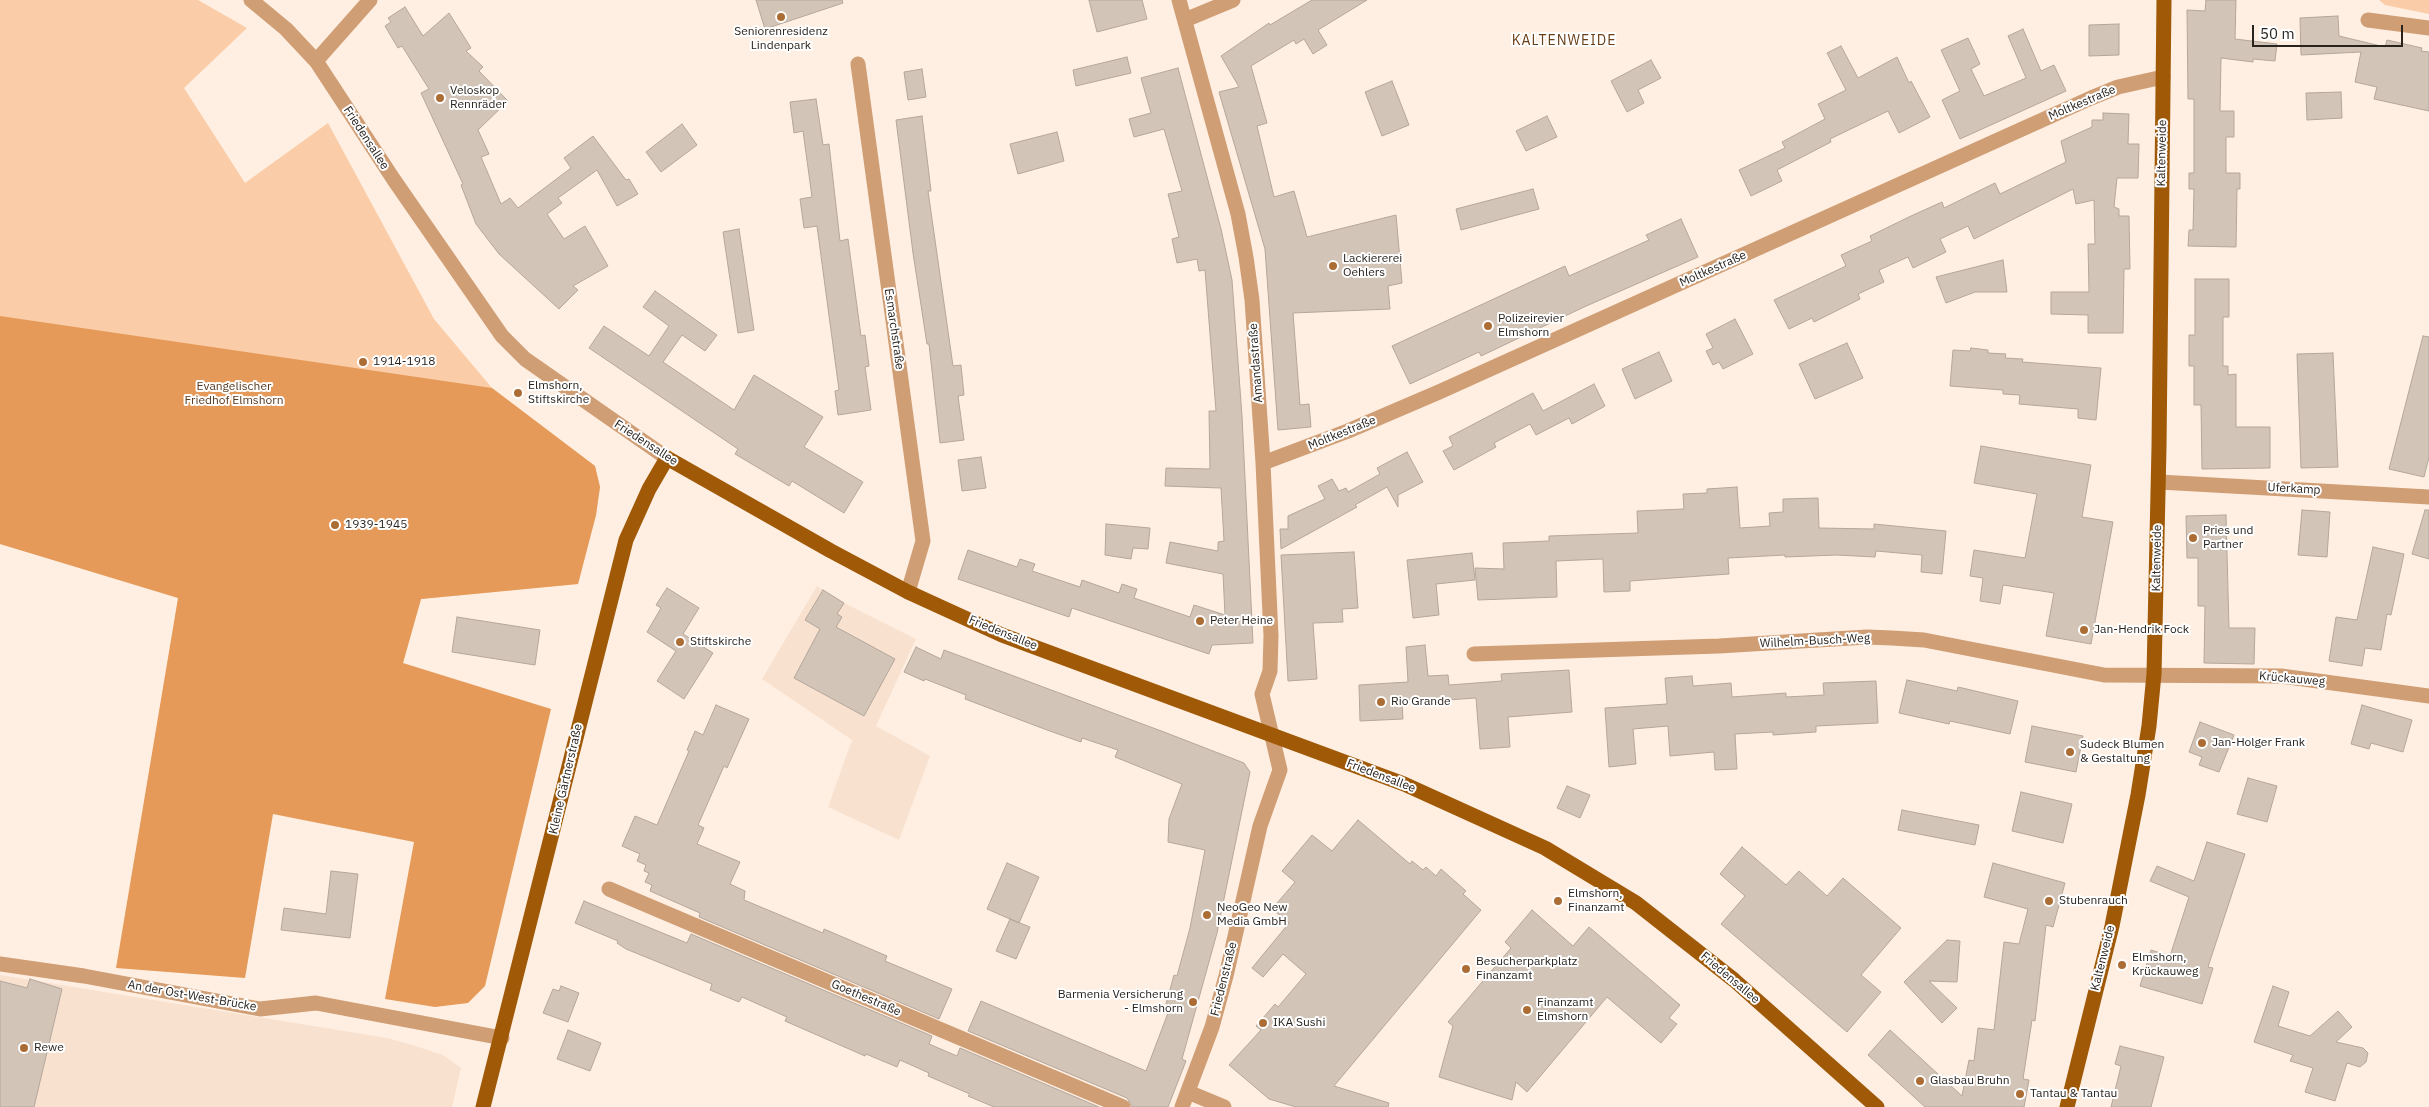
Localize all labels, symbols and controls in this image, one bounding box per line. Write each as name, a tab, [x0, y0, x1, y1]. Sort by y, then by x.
marker: Seniorenresidenz Lindenpark	[775, 11, 787, 23]
scale bar	[2254, 15, 2405, 47]
text: 50 m	[2260, 24, 2295, 43]
place label: Seniorenresidenz Lindenpark	[734, 25, 828, 53]
district label: KALTENWEIDE	[1510, 33, 1618, 49]
street label: Moltkestraße	[2046, 82, 2118, 124]
place label: Veloskop Rennräder	[450, 84, 506, 112]
marker: Veloskop Rennräder	[434, 92, 446, 104]
street label: Friedensallee	[340, 104, 392, 172]
street label: Kaltenweide	[2154, 119, 2170, 187]
street label: Moltkestraße	[1677, 248, 1749, 290]
place label: Lackiererei Oehlers	[1343, 252, 1402, 280]
marker: Lackiererei Oehlers	[1327, 260, 1339, 272]
street label: Esmarchstraße	[881, 287, 907, 371]
place label: Polizeirevier Elmshorn	[1498, 312, 1564, 340]
marker: Polizeirevier Elmshorn	[1482, 320, 1494, 332]
street label: Amandastraße	[1246, 323, 1266, 403]
place label: 1914-1918	[373, 355, 435, 369]
marker: 1914-1918	[357, 356, 369, 368]
place label: Elmshorn, Stiftskirche	[528, 379, 589, 407]
park label: Evangelischer Friedhof Elmshorn	[185, 380, 283, 408]
marker: Elmshorn, Stiftskirche	[512, 387, 524, 399]
street label: Moltkestraße	[1306, 413, 1378, 453]
street label: Friedensallee	[612, 417, 680, 469]
street label: Uferkamp	[2267, 480, 2321, 498]
place label: 1939-1945	[345, 518, 407, 532]
marker: 1939-1945	[329, 519, 341, 531]
street label: Kaltenweide	[2149, 524, 2165, 592]
place label: Pries und Partner	[2203, 524, 2253, 552]
marker: Pries und Partner	[2187, 532, 2199, 544]
street label: Friedensallee	[967, 613, 1039, 653]
place label: Peter Heine	[1210, 614, 1273, 628]
marker: Peter Heine	[1194, 615, 1206, 627]
place label: Jan-Hendrik Fock	[2094, 623, 2189, 637]
marker: Jan-Hendrik Fock	[2078, 624, 2090, 636]
street label: Wilhelm-Busch-Weg	[1760, 631, 1870, 651]
place label: Stiftskirche	[690, 635, 751, 649]
marker: Stiftskirche	[674, 636, 686, 648]
street label: Krückauweg	[2258, 669, 2326, 689]
place label: Rio Grande	[1391, 695, 1451, 709]
marker: Rio Grande	[1375, 696, 1387, 708]
street label: Kleine Gärtnerstraße	[546, 722, 586, 836]
place label: Jan-Holger Frank	[2212, 736, 2305, 750]
marker: Jan-Holger Frank	[2196, 737, 2208, 749]
place label: Sudeck Blumen & Gestaltung	[2080, 738, 2164, 766]
marker: Sudeck Blumen & Gestaltung	[2064, 746, 2076, 758]
street label: Friedensallee	[1344, 756, 1418, 796]
place label: Elmshorn, Finanzamt	[1568, 887, 1624, 915]
place label: Stubenrauch	[2059, 894, 2128, 908]
marker: Elmshorn, Finanzamt	[1552, 895, 1564, 907]
marker: Stubenrauch	[2043, 895, 2055, 907]
place label: NeoGeo New Media GmbH	[1217, 901, 1287, 929]
marker: NeoGeo New Media GmbH	[1201, 909, 1213, 921]
street label: Kaltenweide	[2088, 924, 2118, 992]
street label: Friedenstraße	[1208, 940, 1240, 1018]
street label: Friedensallee	[1698, 949, 1762, 1007]
place label: Elmshorn, Krückauweg	[2132, 951, 2198, 979]
place label: Besucherparkplatz Finanzamt	[1476, 955, 1577, 983]
marker: Elmshorn, Krückauweg	[2116, 959, 2128, 971]
marker: Besucherparkplatz Finanzamt	[1460, 963, 1472, 975]
street label: Goethestraße	[829, 977, 903, 1019]
street label: An der Ost-West-Brücke	[127, 978, 257, 1014]
place label: Barmenia Versicherung - Elmshorn	[1058, 988, 1183, 1016]
marker: Barmenia Versicherung - Elmshorn	[1187, 996, 1199, 1008]
place label: Finanzamt Elmshorn	[1537, 996, 1593, 1024]
marker: Finanzamt Elmshorn	[1521, 1004, 1533, 1016]
place label: IKA Sushi	[1273, 1016, 1325, 1030]
marker: IKA Sushi	[1257, 1017, 1269, 1029]
place label: Rewe	[34, 1041, 64, 1055]
marker: Rewe	[18, 1042, 30, 1054]
place label: Glasbau Bruhn	[1930, 1074, 2010, 1088]
marker: Glasbau Bruhn	[1914, 1075, 1926, 1087]
place label: Tantau & Tantau	[2030, 1087, 2117, 1101]
marker: Tantau & Tantau	[2014, 1088, 2026, 1100]

